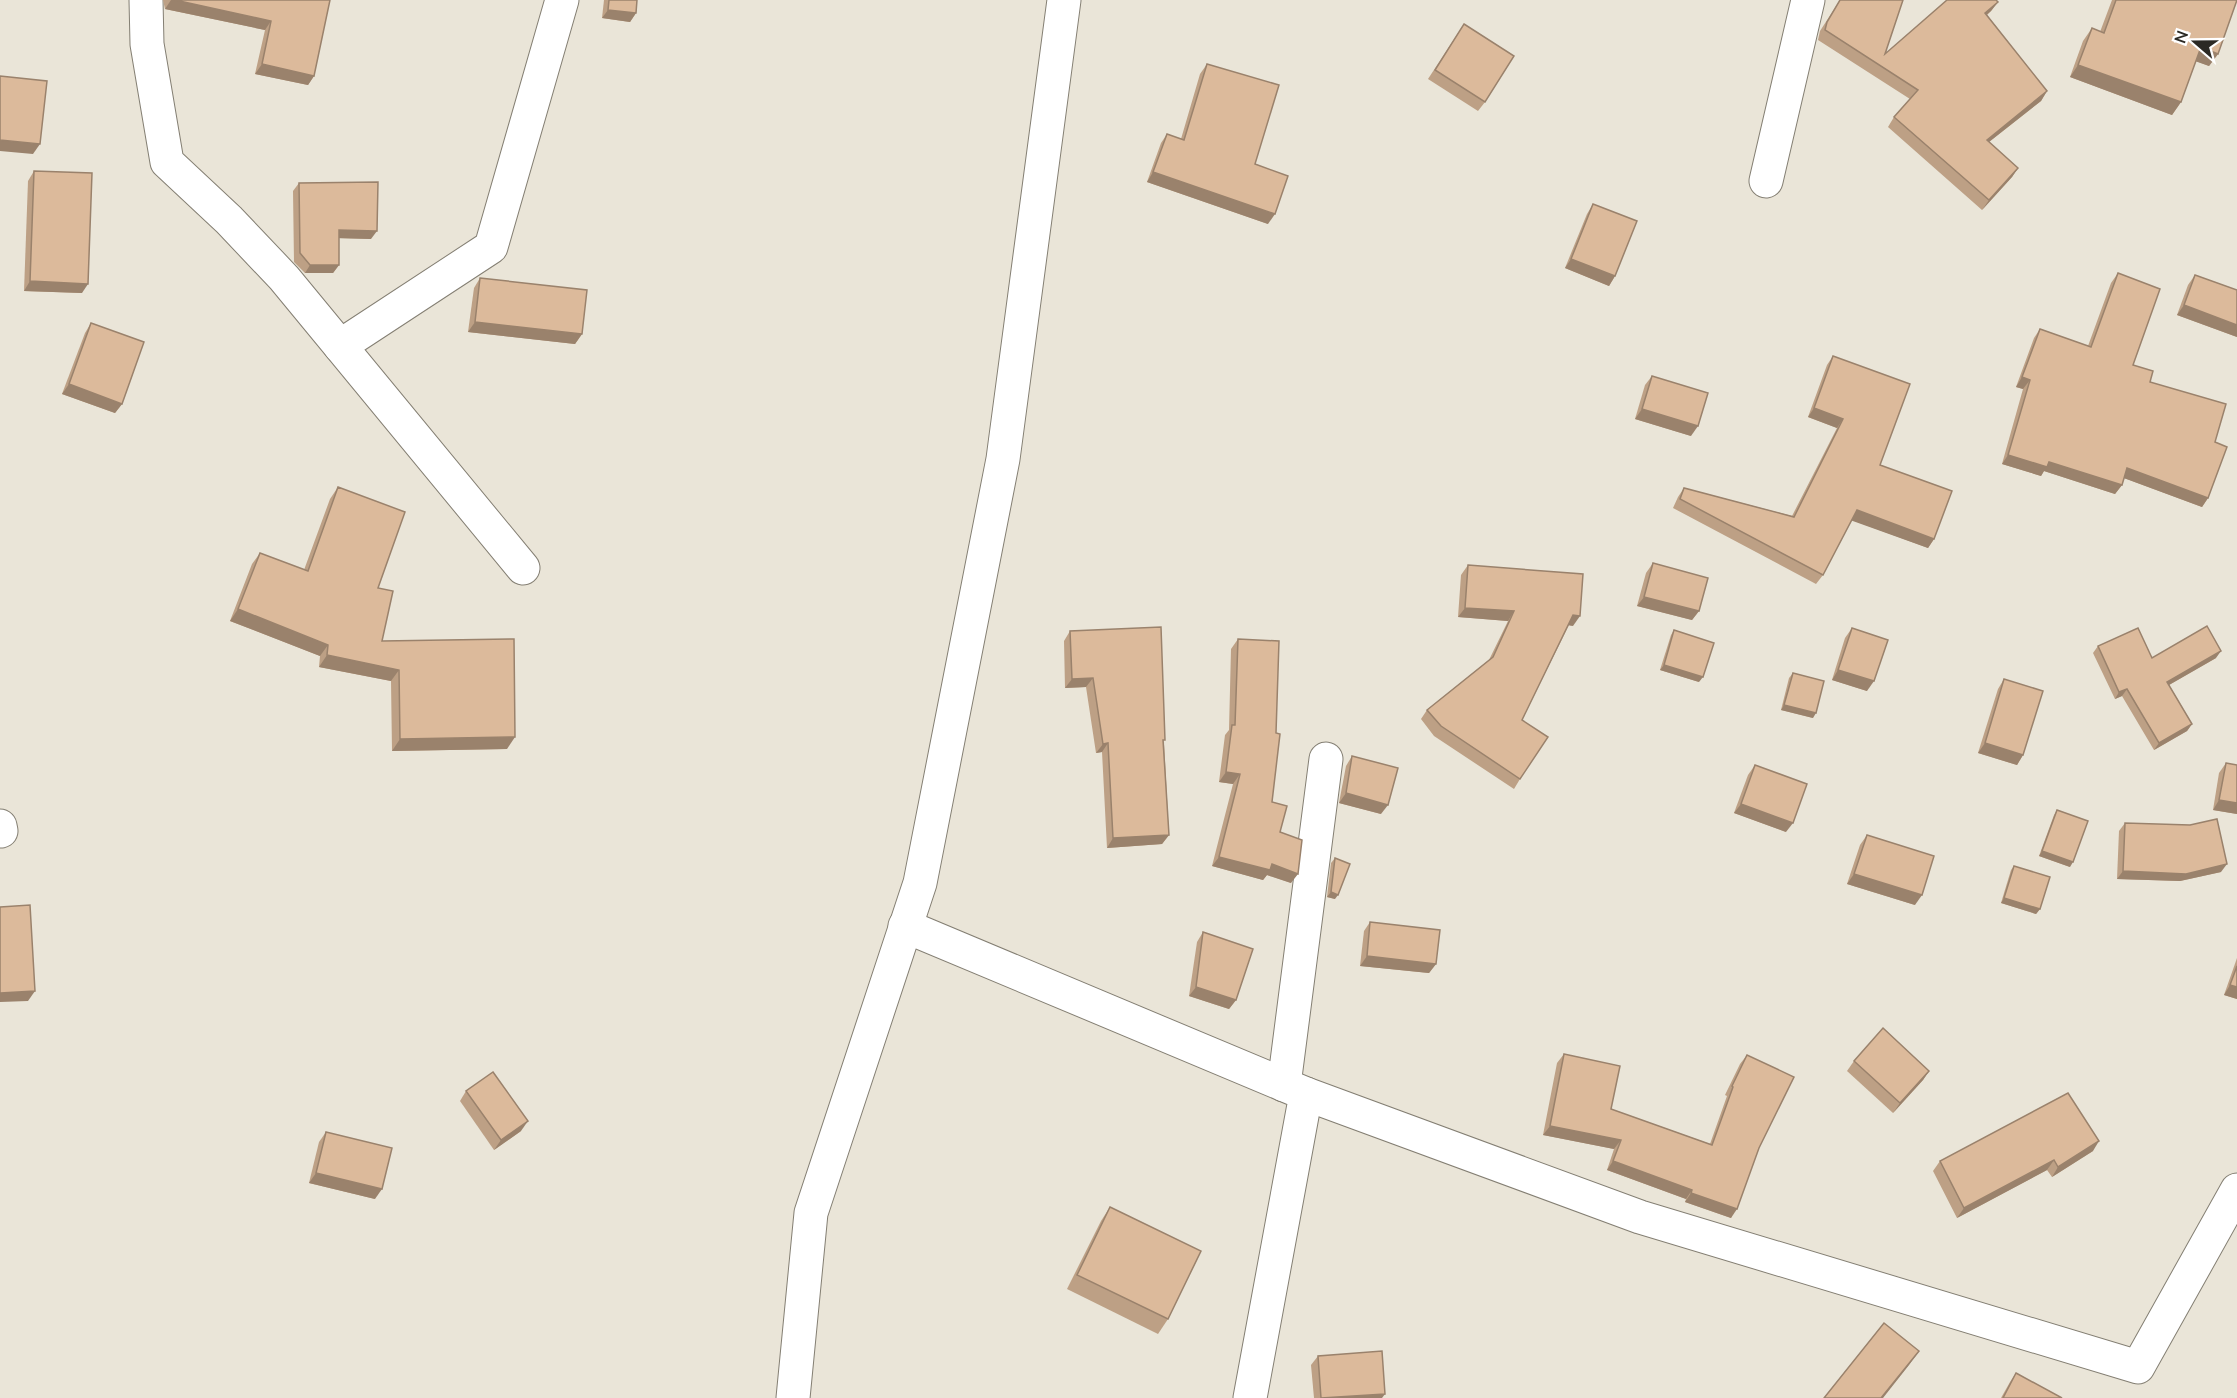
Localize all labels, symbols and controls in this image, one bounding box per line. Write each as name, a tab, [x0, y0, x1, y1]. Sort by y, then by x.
north arrow	[2165, 12, 2225, 72]
text: N	[2169, 28, 2194, 47]

